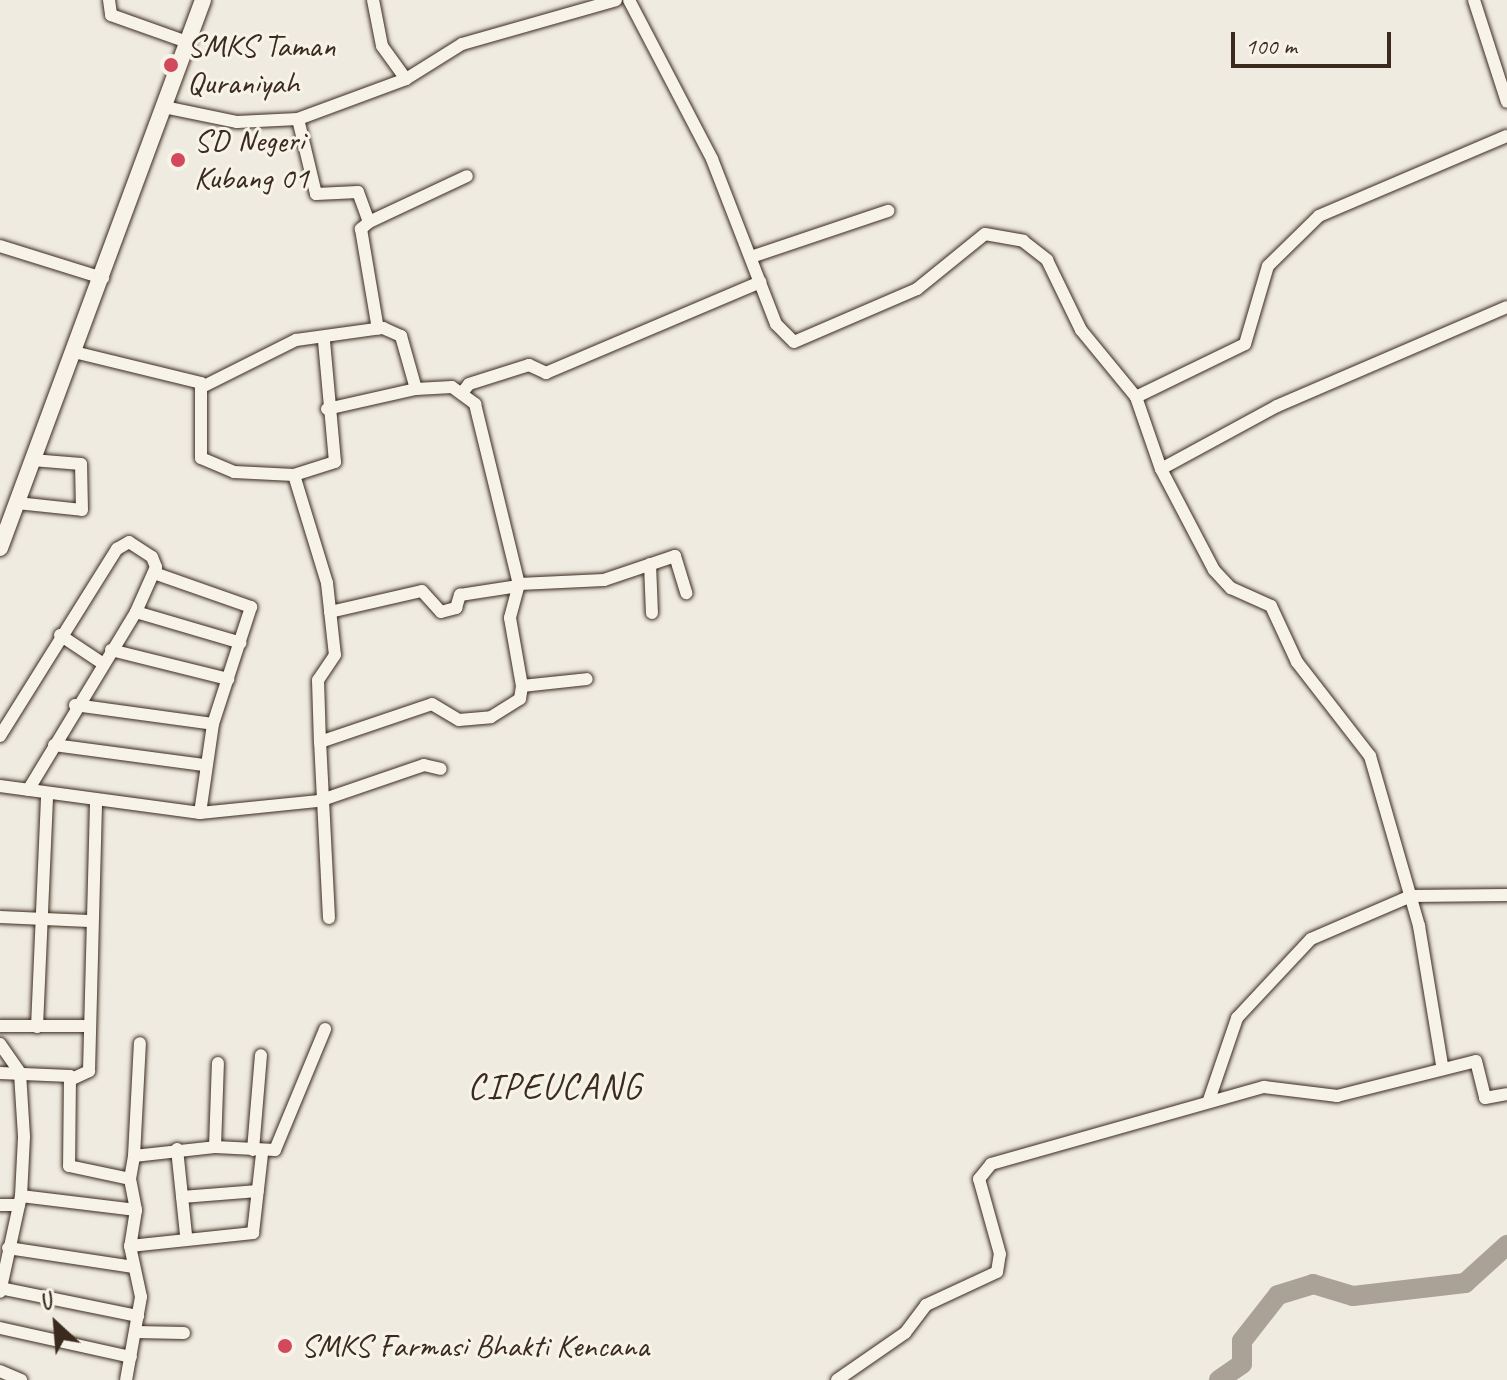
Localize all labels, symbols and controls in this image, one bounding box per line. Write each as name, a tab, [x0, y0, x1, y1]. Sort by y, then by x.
scale bar	[1235, 16, 1395, 66]
place label: SMKS Taman Quraniyah	[187, 28, 335, 103]
text: 100 m	[1245, 31, 1297, 61]
marker: SMKS Taman Quraniyah	[162, 56, 180, 74]
place label: SD Negeri Kubang 01	[194, 123, 309, 198]
marker: SD Negeri Kubang 01	[169, 151, 187, 169]
district label: CIPEUCANG	[466, 1065, 644, 1109]
north arrow	[16, 1284, 96, 1364]
text: U	[35, 1288, 56, 1317]
place label: SMKS Farmasi Bhakti Kencana	[301, 1327, 647, 1365]
marker: SMKS Farmasi Bhakti Kencana	[276, 1337, 294, 1355]

